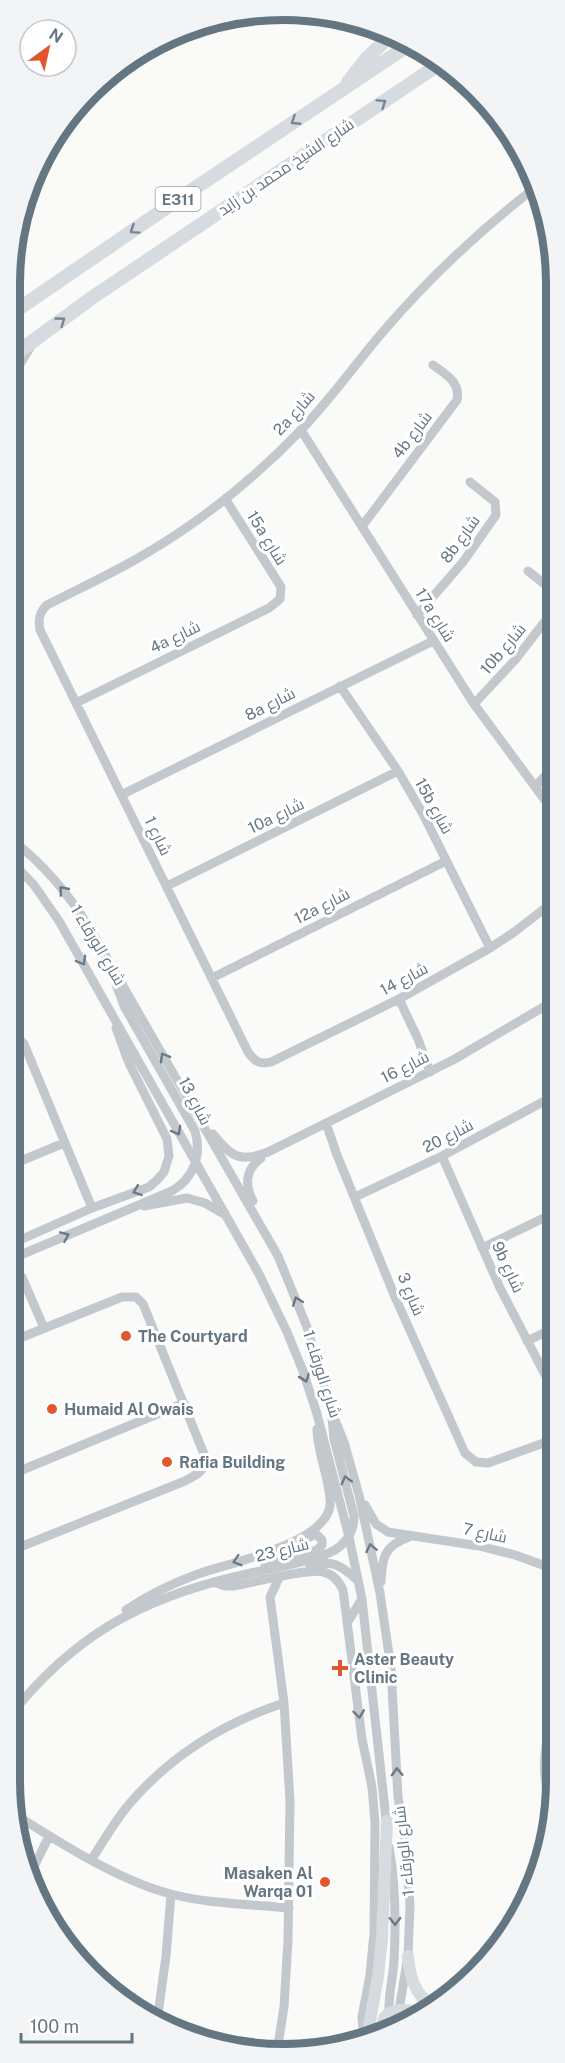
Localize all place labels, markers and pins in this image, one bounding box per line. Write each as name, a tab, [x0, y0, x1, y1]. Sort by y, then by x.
place label: The Courtyard	[138, 1327, 248, 1346]
marker: The Courtyard	[119, 1329, 133, 1343]
place label: Humaid Al Owais	[64, 1400, 194, 1419]
marker: Humaid Al Owais	[45, 1402, 59, 1416]
place label: Rafia Building	[179, 1453, 285, 1472]
marker: Rafia Building	[160, 1455, 174, 1469]
place label: Aster Beauty Clinic	[354, 1650, 454, 1687]
marker: Aster Beauty Clinic	[331, 1659, 349, 1677]
place label: Masaken Al Warqa 01	[224, 1864, 313, 1901]
marker: Masaken Al Warqa 01	[318, 1875, 332, 1889]

